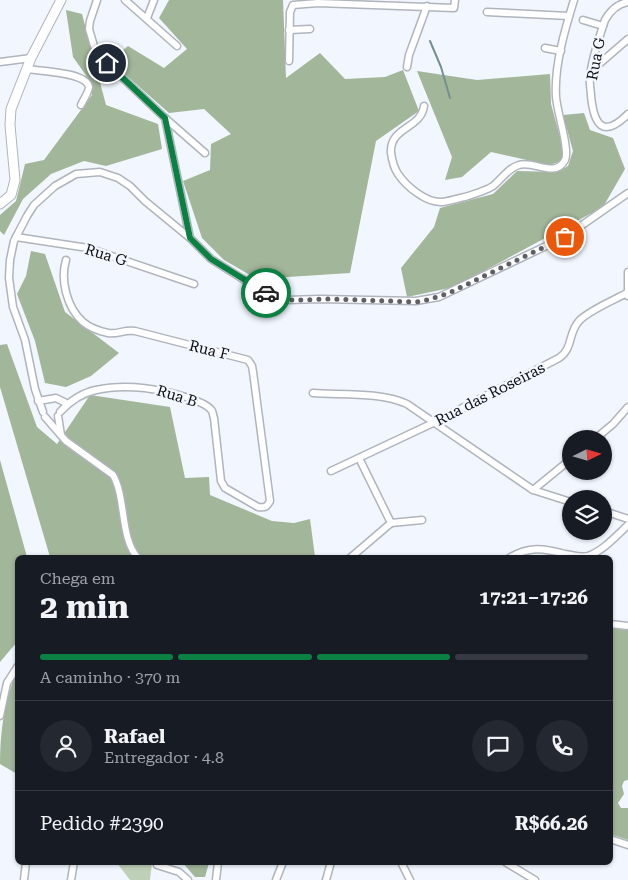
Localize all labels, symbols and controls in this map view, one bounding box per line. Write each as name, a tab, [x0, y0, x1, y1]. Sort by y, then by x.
street label: Rua G	[583, 36, 609, 82]
pin	[86, 42, 128, 84]
icon: home	[93, 49, 121, 77]
pin	[544, 216, 586, 258]
icon: bag	[551, 223, 579, 251]
street label: Rua G	[83, 240, 130, 270]
courier	[241, 268, 291, 318]
icon: car	[252, 279, 280, 307]
street label: Rua F	[187, 336, 231, 364]
street label: Rua das Roseiras	[432, 359, 548, 429]
street label: Rua B	[155, 381, 199, 411]
north arrow	[562, 430, 612, 480]
map controls	[562, 430, 612, 540]
button: layers	[562, 490, 612, 540]
text: Chega em	[40, 569, 115, 588]
text: 17:21–17:26	[479, 586, 588, 609]
text: 2 min	[40, 588, 129, 626]
text: A caminho · 370 m	[40, 668, 180, 687]
button: person	[40, 720, 92, 772]
button: chat	[472, 720, 524, 772]
button: phone	[536, 720, 588, 772]
text: Rafael	[104, 725, 165, 748]
text: Entregador · 4.8	[104, 748, 224, 767]
text: Pedido #2390	[40, 812, 164, 835]
text: R$66.26	[515, 812, 588, 835]

